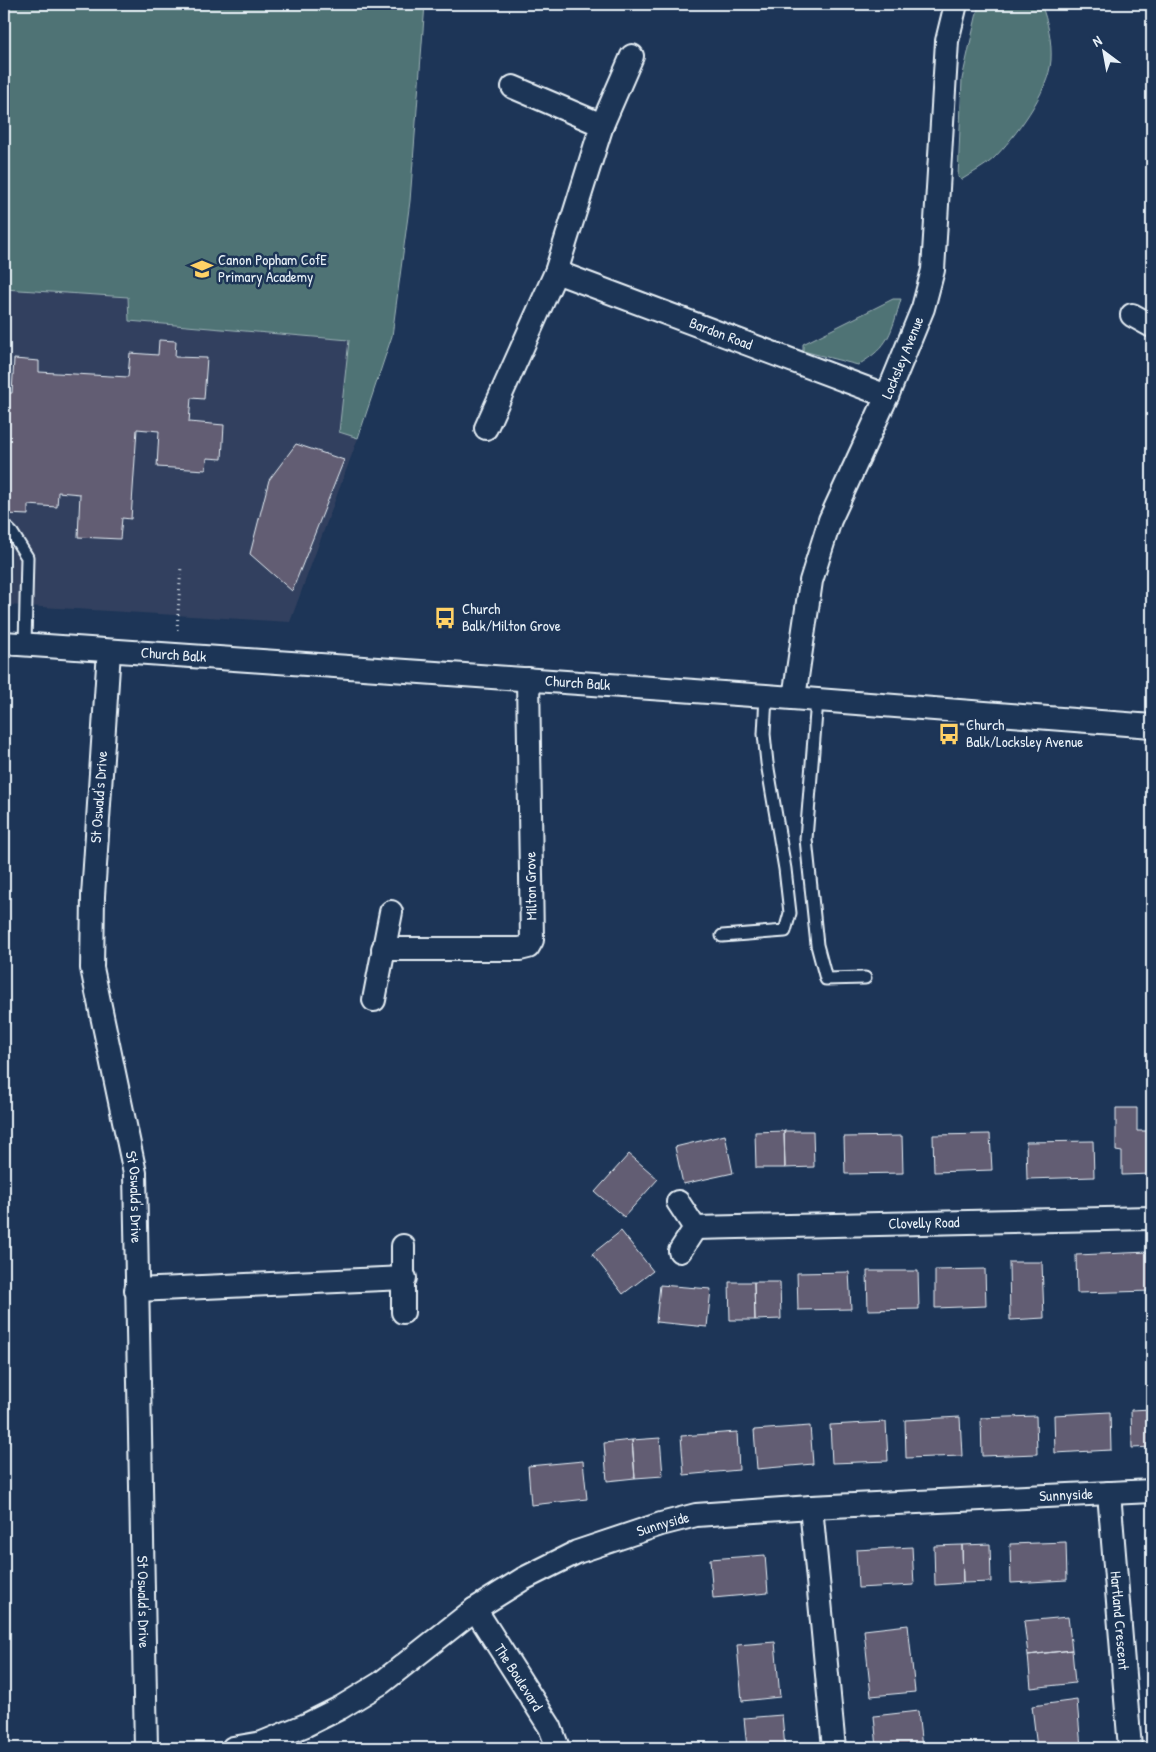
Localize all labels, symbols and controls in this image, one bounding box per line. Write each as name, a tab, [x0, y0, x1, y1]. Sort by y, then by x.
north arrow	[1078, 28, 1128, 78]
text: N	[1089, 30, 1106, 51]
place label: Canon Popham CofE Primary Academy	[218, 249, 327, 287]
school or university icon: Canon Popham CofE Primary Academy	[189, 256, 215, 282]
street label: Bardon Road	[686, 312, 756, 355]
street label: Locksley Avenue	[876, 313, 928, 402]
place label: Church Balk/Milton Grove	[462, 598, 561, 636]
bus stop icon: Church Balk/Milton Grove	[432, 605, 458, 631]
street label: Church Balk	[140, 642, 207, 667]
street label: Church Balk	[544, 670, 611, 695]
place label: Church Balk/Locksley Avenue	[966, 714, 1083, 752]
bus stop icon: Church Balk/Locksley Avenue	[936, 721, 962, 747]
street label: St Oswald's Drive	[85, 750, 112, 844]
street label: Milton Grove	[519, 851, 542, 921]
street label: St Oswald's Drive	[121, 1149, 147, 1243]
street label: Clovelly Road	[888, 1211, 960, 1234]
street label: Sunnyside	[1039, 1483, 1094, 1506]
street label: Sunnyside	[634, 1506, 691, 1541]
street label: St Oswald's Drive	[132, 1556, 155, 1648]
street label: Hartland Crescent	[1105, 1570, 1135, 1672]
street label: The Boulevard	[490, 1639, 548, 1715]

